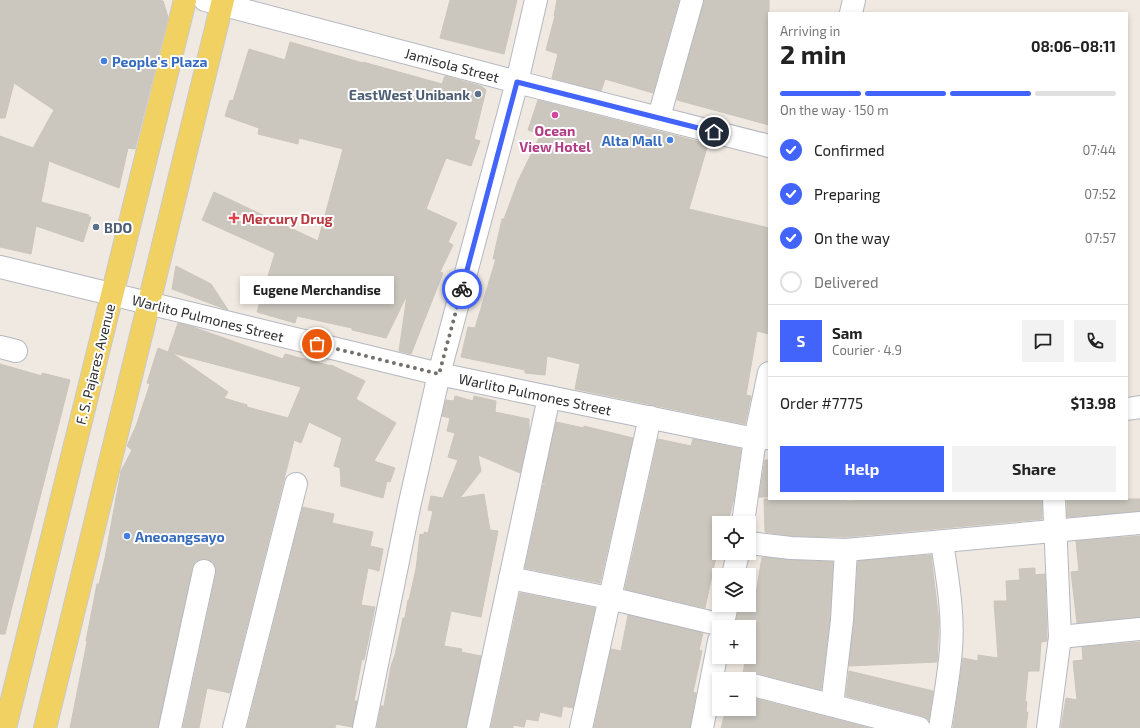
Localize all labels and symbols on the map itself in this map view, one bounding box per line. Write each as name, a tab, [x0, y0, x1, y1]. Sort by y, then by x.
street label: Jamisola Street	[403, 44, 501, 86]
place label: People's Plaza	[112, 53, 208, 70]
marker: People's Plaza	[99, 56, 109, 66]
place label: EastWest Unibank	[349, 86, 470, 103]
marker: EastWest Unibank	[473, 89, 483, 99]
marker: Ocean View Hotel	[550, 110, 560, 120]
pin	[697, 115, 731, 149]
place label: Ocean View Hotel	[519, 122, 591, 155]
place label: Alta Mall	[602, 132, 662, 149]
marker: Alta Mall	[665, 135, 675, 145]
place label: Mercury Drug	[242, 210, 333, 227]
marker: Mercury Drug	[229, 213, 239, 223]
place label: BDO	[104, 219, 132, 236]
marker: BDO	[91, 222, 101, 232]
courier	[442, 269, 482, 309]
callout: Eugene Merchandise	[240, 276, 394, 304]
street label: Warlito Pulmones Street	[130, 291, 286, 345]
street label: F. S. Pajares Avenue	[72, 302, 118, 426]
pin	[300, 327, 334, 361]
street label: Warlito Pulmones Street	[457, 369, 613, 419]
place label: Aneoangsayo	[135, 528, 225, 545]
marker: Aneoangsayo	[122, 531, 132, 541]

